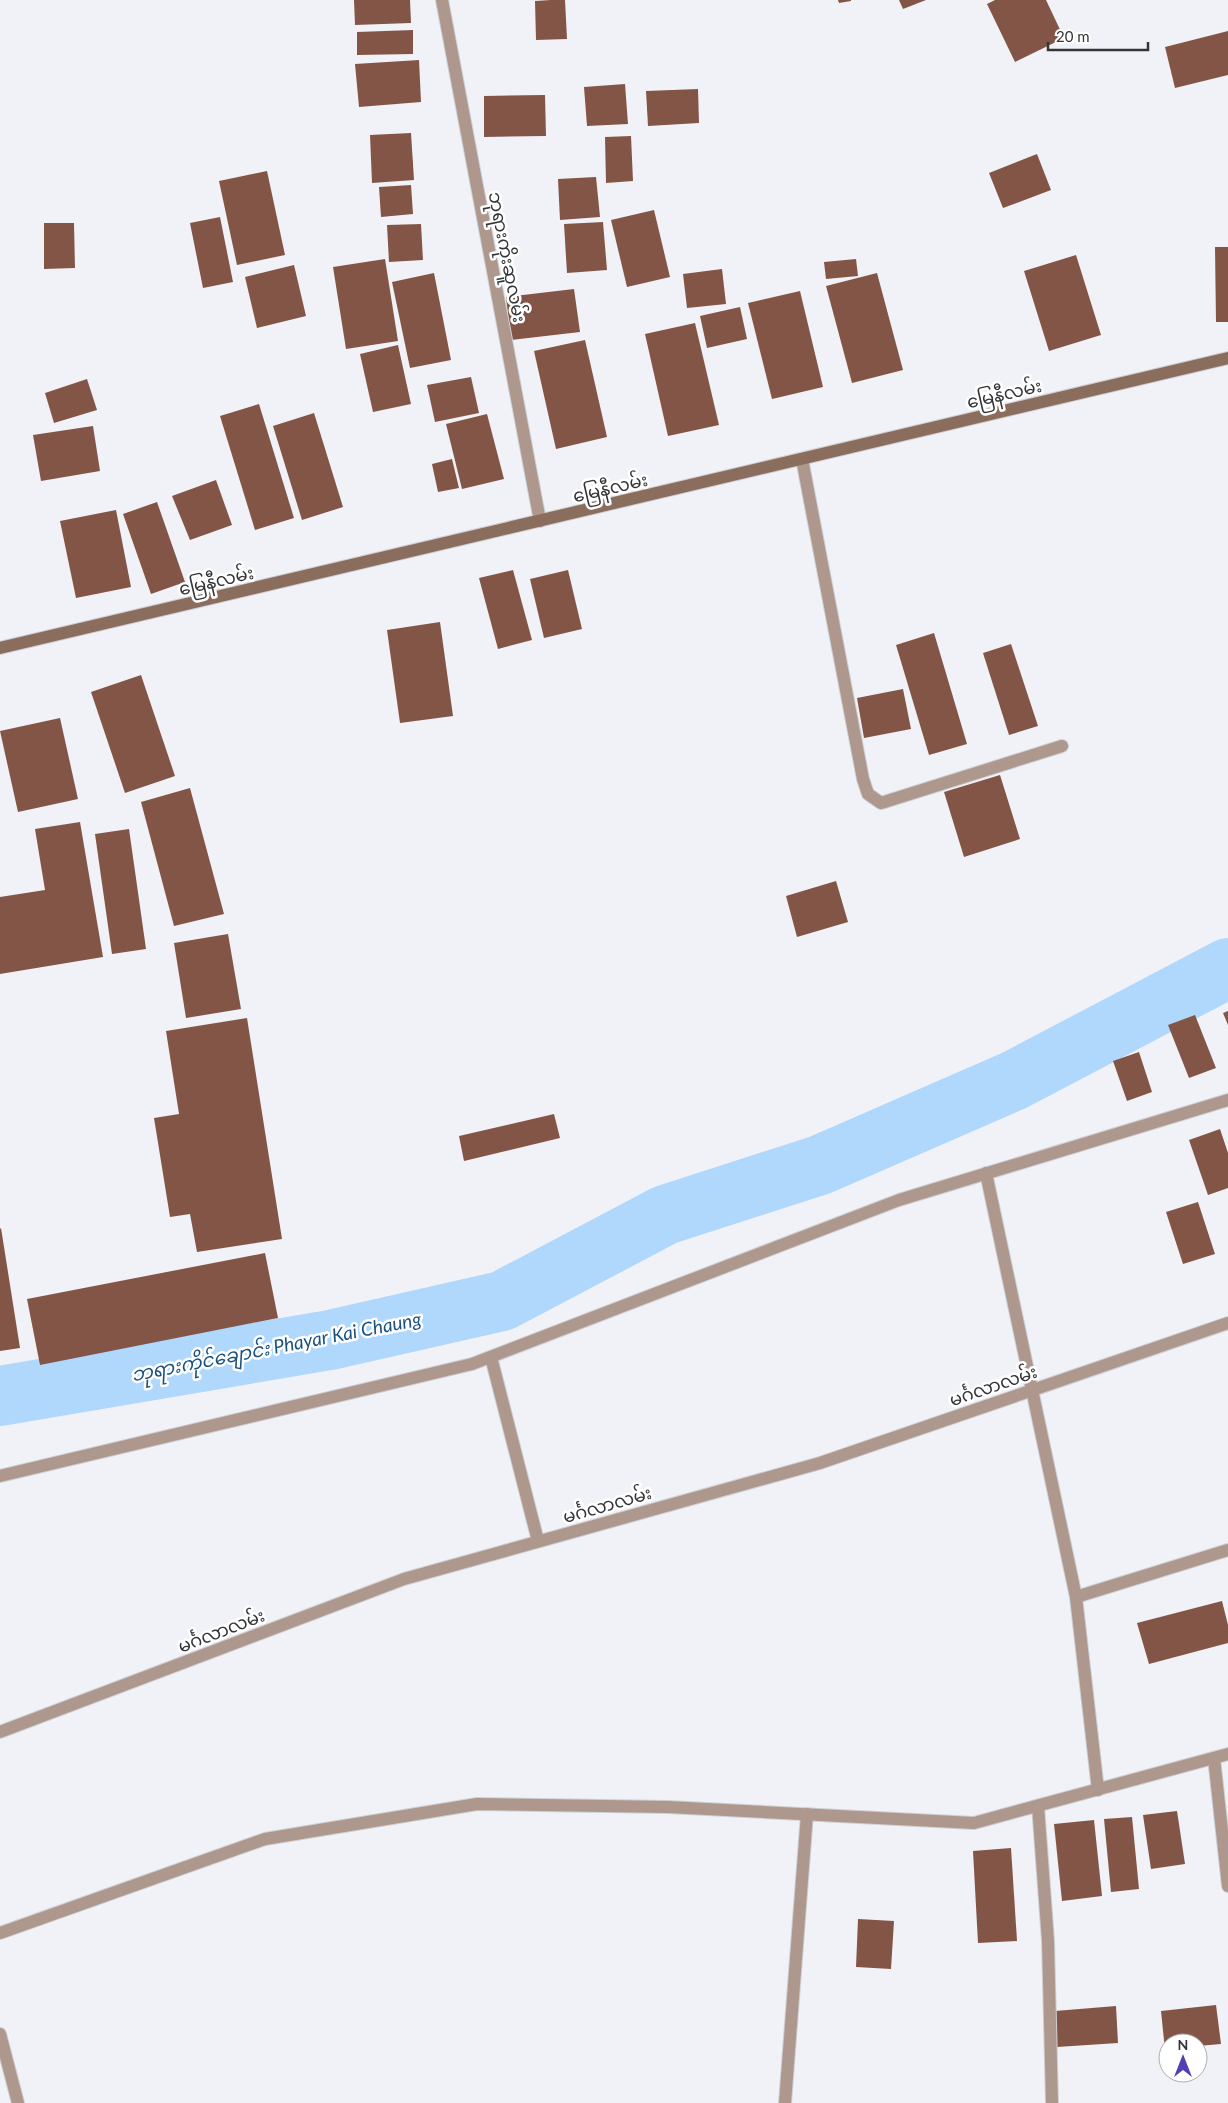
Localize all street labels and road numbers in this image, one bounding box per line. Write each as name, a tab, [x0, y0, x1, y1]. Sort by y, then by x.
street label: ဘုရားကိုးဆူလမ်း	[480, 190, 533, 325]
street label: မြေနီလမ်း	[964, 372, 1045, 417]
street label: မြေနီလမ်း	[570, 466, 651, 511]
street label: မြေနီလမ်း	[176, 559, 257, 604]
street label: မင်္ဂလာလမ်း	[946, 1359, 1040, 1410]
street label: မင်္ဂလာလမ်း	[560, 1480, 654, 1527]
street label: မင်္ဂလာလမ်း	[174, 1602, 268, 1657]

